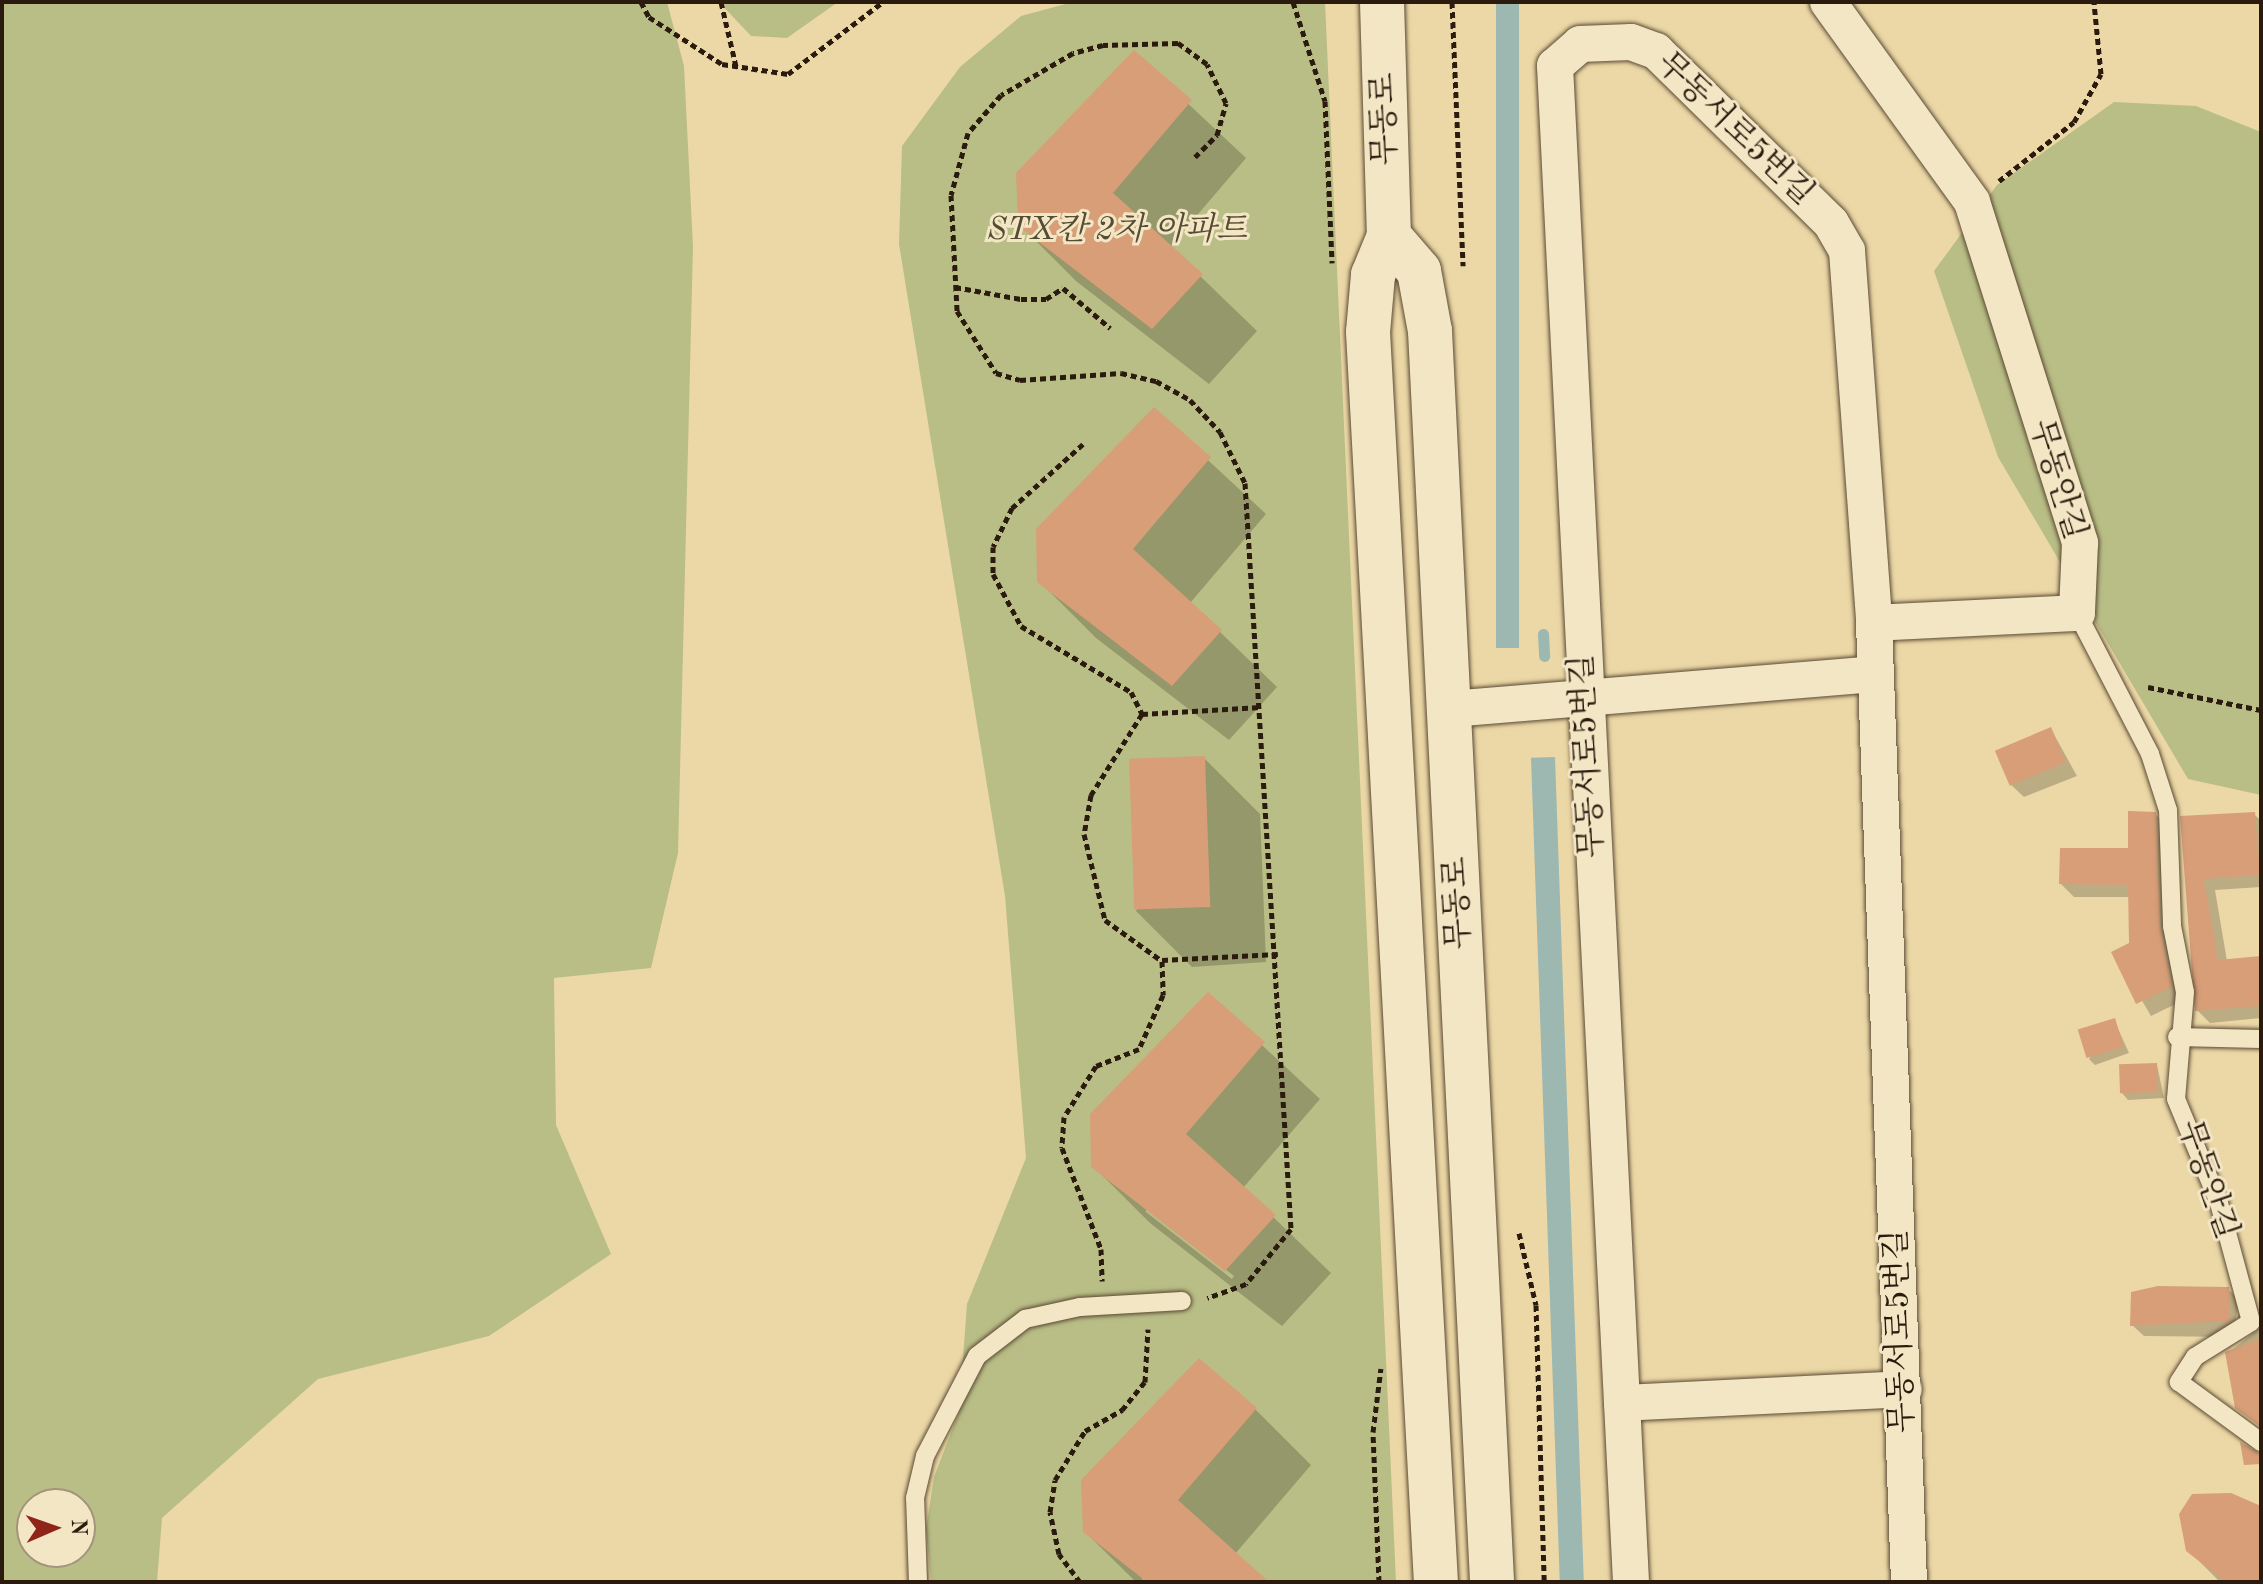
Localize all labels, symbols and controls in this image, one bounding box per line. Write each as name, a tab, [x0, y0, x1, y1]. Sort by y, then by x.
street label: 무동서로5번길	[1647, 45, 1821, 215]
street label: 무동로	[1365, 72, 1407, 166]
park label: STX칸 2차 아파트	[987, 212, 1247, 250]
street label: 무동안길	[2020, 415, 2092, 545]
street label: 무동서로5번길	[1564, 653, 1614, 859]
street label: 무동로	[1437, 856, 1481, 950]
street label: 무동안길	[2168, 1115, 2244, 1245]
street label: 무동서로5번길	[1878, 1228, 1924, 1434]
north arrow	[16, 1488, 96, 1568]
text: N	[67, 1518, 89, 1536]

